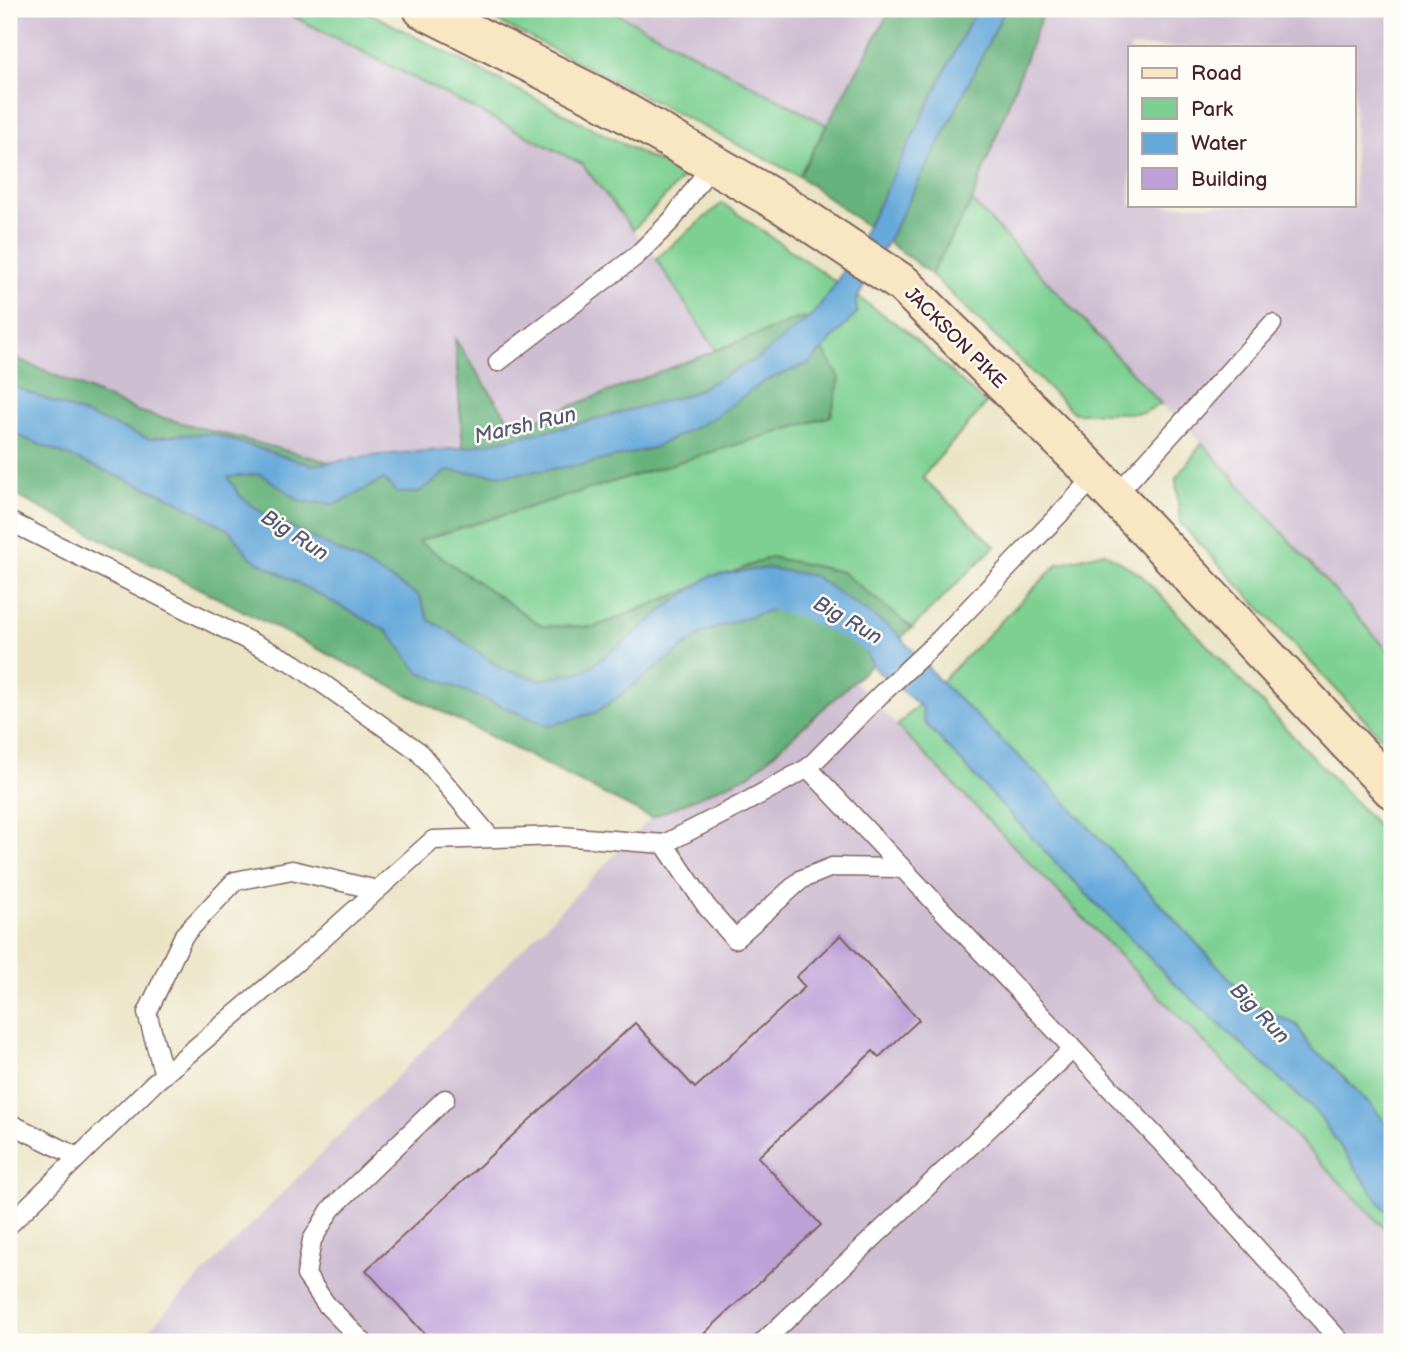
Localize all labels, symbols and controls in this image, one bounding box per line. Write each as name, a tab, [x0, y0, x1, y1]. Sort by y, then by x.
legend	[1128, 46, 1356, 206]
text: Road	[1191, 61, 1242, 86]
text: Park	[1191, 97, 1234, 122]
text: Water	[1191, 131, 1247, 156]
text: Building	[1191, 167, 1267, 192]
street label: JACKSON PIKE	[899, 283, 1010, 394]
water label: Marsh Run	[472, 402, 578, 449]
water label: Big Run	[257, 505, 333, 566]
water label: Big Run	[809, 591, 886, 650]
water label: Big Run	[1225, 978, 1295, 1049]

